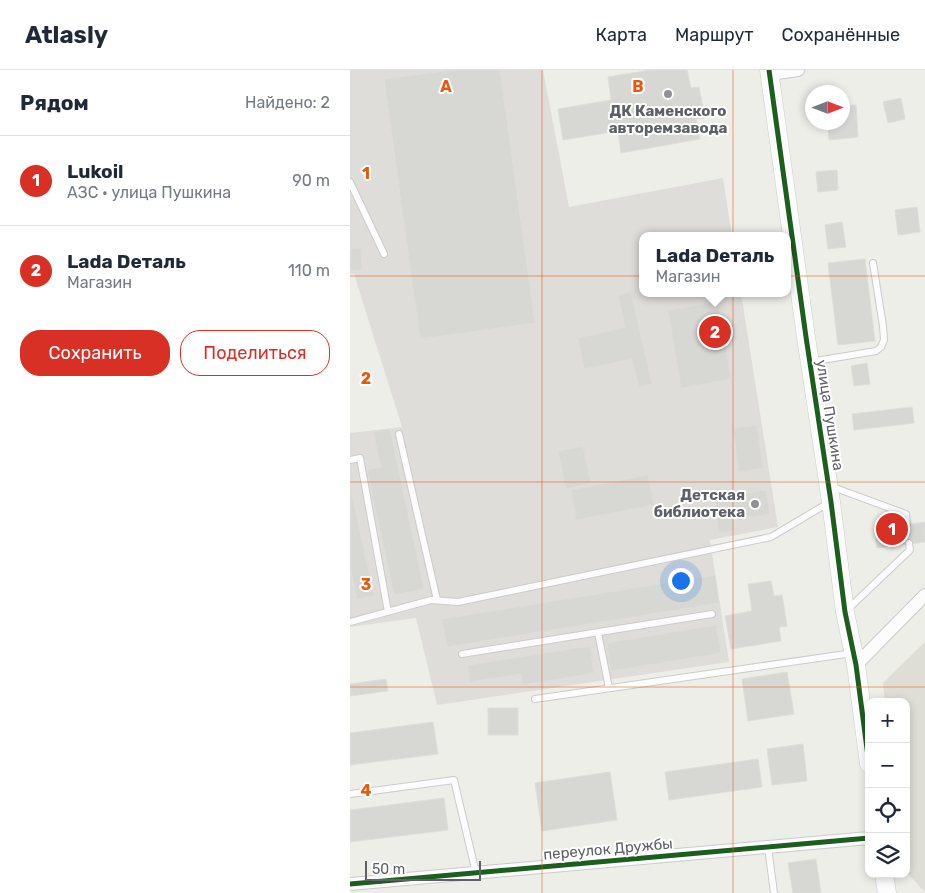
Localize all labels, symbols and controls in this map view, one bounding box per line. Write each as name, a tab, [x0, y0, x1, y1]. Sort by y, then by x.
text: Atlasly	[25, 21, 108, 49]
text: Карта	[596, 24, 647, 46]
text: Маршрут	[675, 24, 754, 46]
text: Сохранённые	[782, 24, 900, 46]
text: A	[440, 77, 452, 96]
text: B	[632, 77, 644, 96]
north arrow	[805, 85, 850, 130]
marker: ДК Каменского авторемзавода	[662, 88, 674, 100]
text: Рядом	[20, 90, 89, 115]
text: Найдено: 2	[245, 93, 330, 112]
place label: ДК Каменского авторемзавода	[609, 102, 728, 137]
text: Lukoil	[67, 160, 124, 183]
text: 1	[362, 164, 370, 183]
text: 1	[32, 171, 40, 190]
text: 90 m	[292, 171, 330, 190]
text: АЗС · улица Пушкина	[67, 183, 231, 202]
popup	[639, 232, 791, 297]
text: Lada Dеталь	[656, 244, 774, 267]
text: Lada Dеталь	[67, 250, 186, 273]
text: 2	[31, 261, 41, 280]
text: 110 m	[288, 261, 330, 280]
text: Магазин	[656, 267, 721, 286]
text: Магазин	[67, 273, 132, 292]
pin: 2	[699, 313, 731, 351]
button: Сохранить	[20, 330, 170, 376]
button: Поделиться	[180, 330, 330, 376]
street label: улица Пушкина	[812, 358, 848, 472]
text: 2	[361, 369, 371, 388]
place label: Детская библиотека	[654, 486, 745, 521]
marker: Детская библиотека	[749, 498, 761, 510]
pin: 1	[876, 510, 908, 548]
your location	[668, 568, 694, 594]
text: 3	[361, 575, 371, 594]
map controls	[865, 698, 910, 878]
button: +	[865, 698, 910, 743]
button: −	[865, 743, 910, 788]
text: 4	[361, 781, 372, 800]
button: locate	[865, 788, 910, 833]
button: layers	[865, 833, 910, 878]
street label: переулок Дружбы	[543, 834, 673, 864]
scale bar	[365, 858, 481, 881]
text: 50 m	[372, 861, 405, 878]

